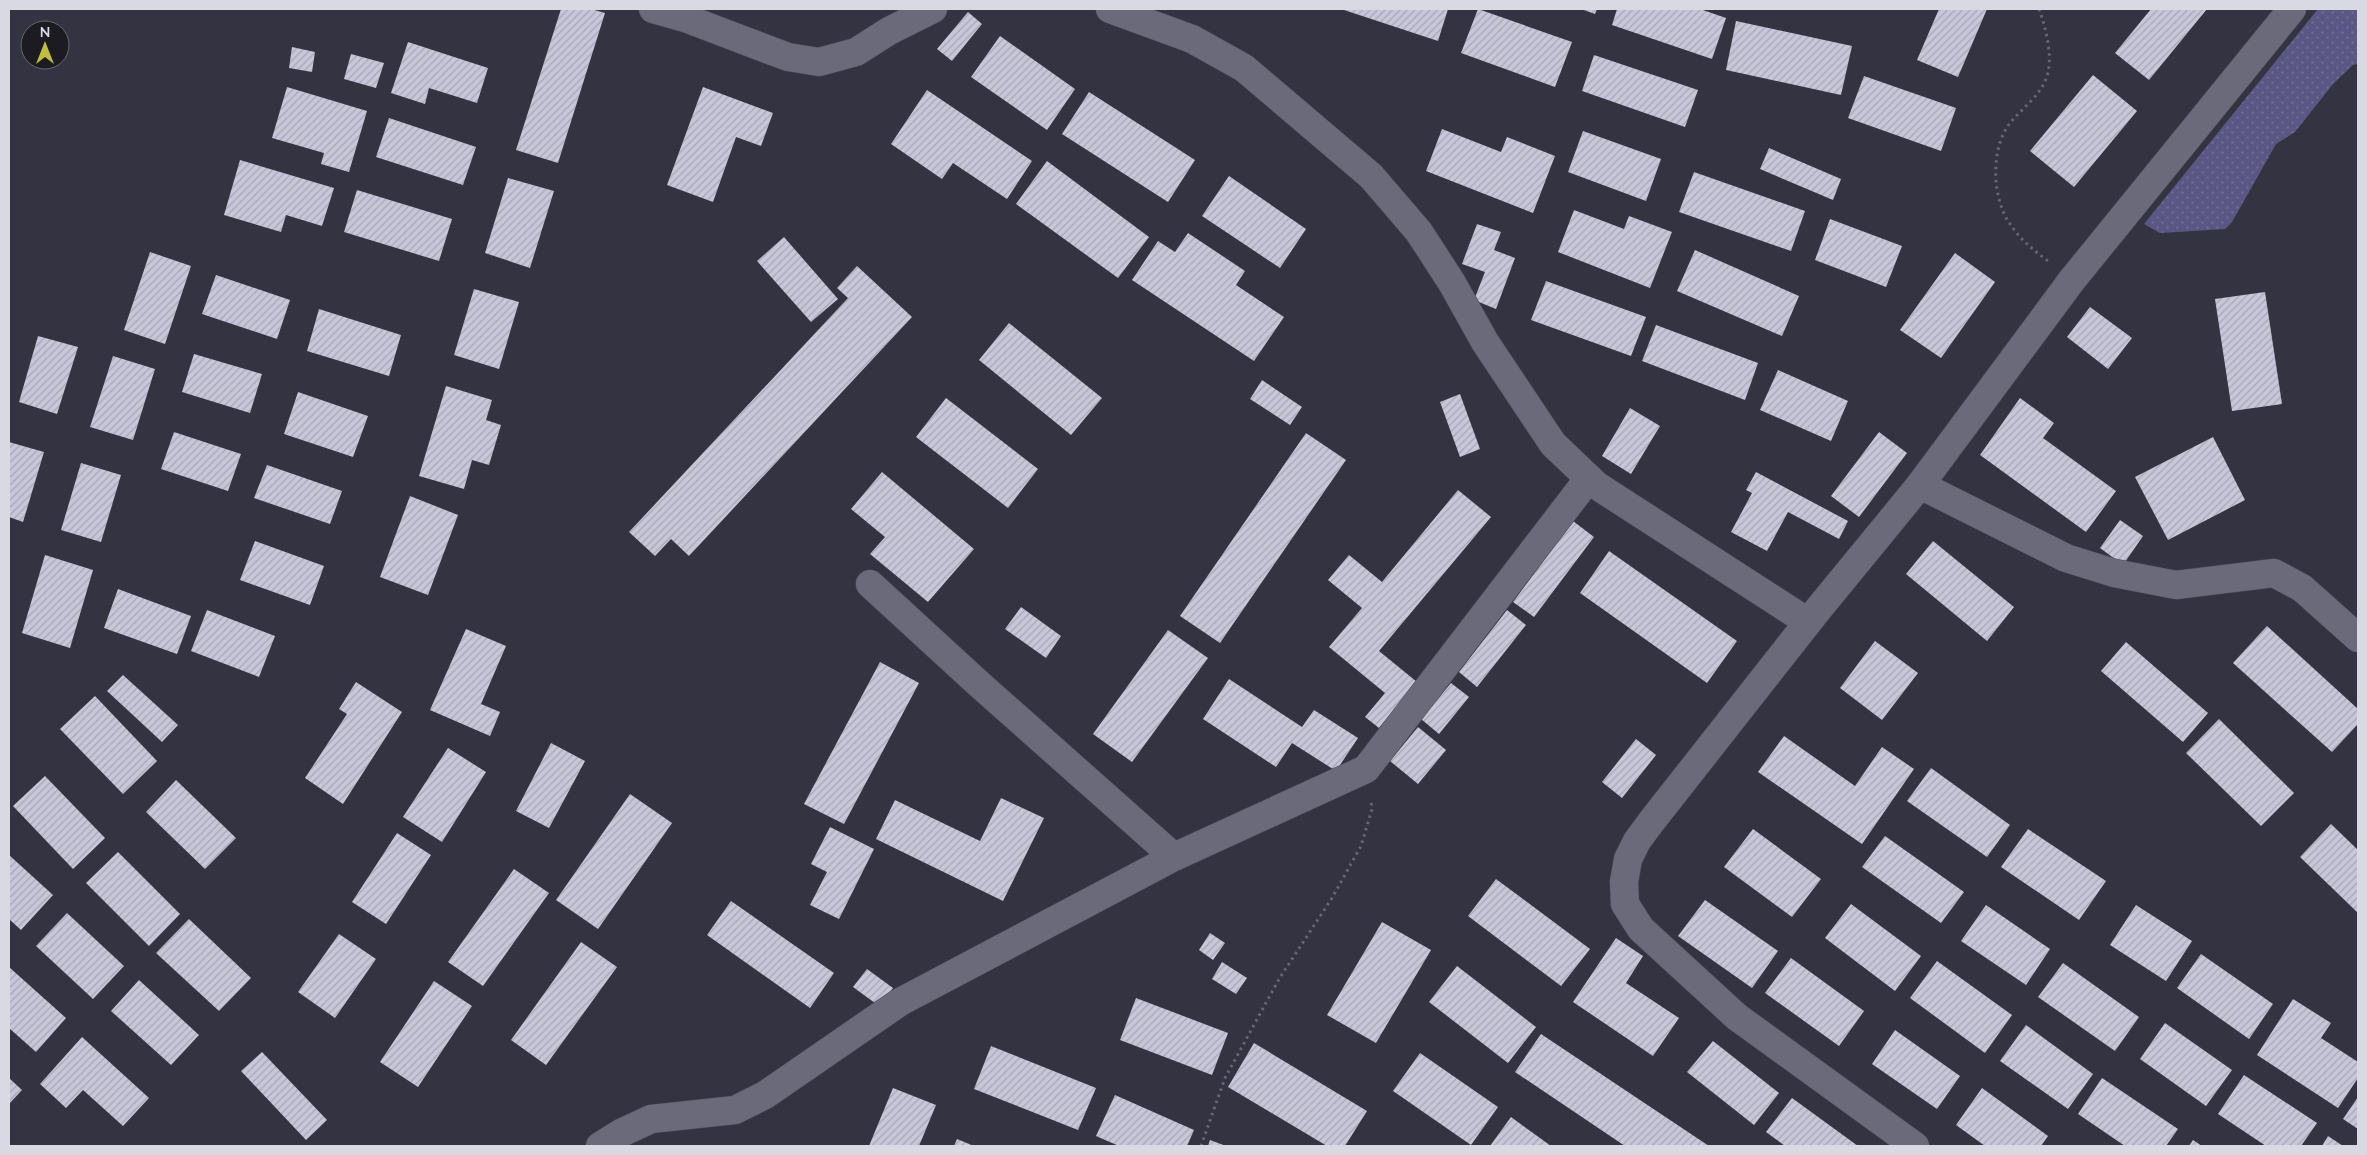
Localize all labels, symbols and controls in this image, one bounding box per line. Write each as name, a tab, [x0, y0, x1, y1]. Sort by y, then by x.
north arrow	[20, 20, 70, 70]
text: N	[40, 23, 50, 41]

